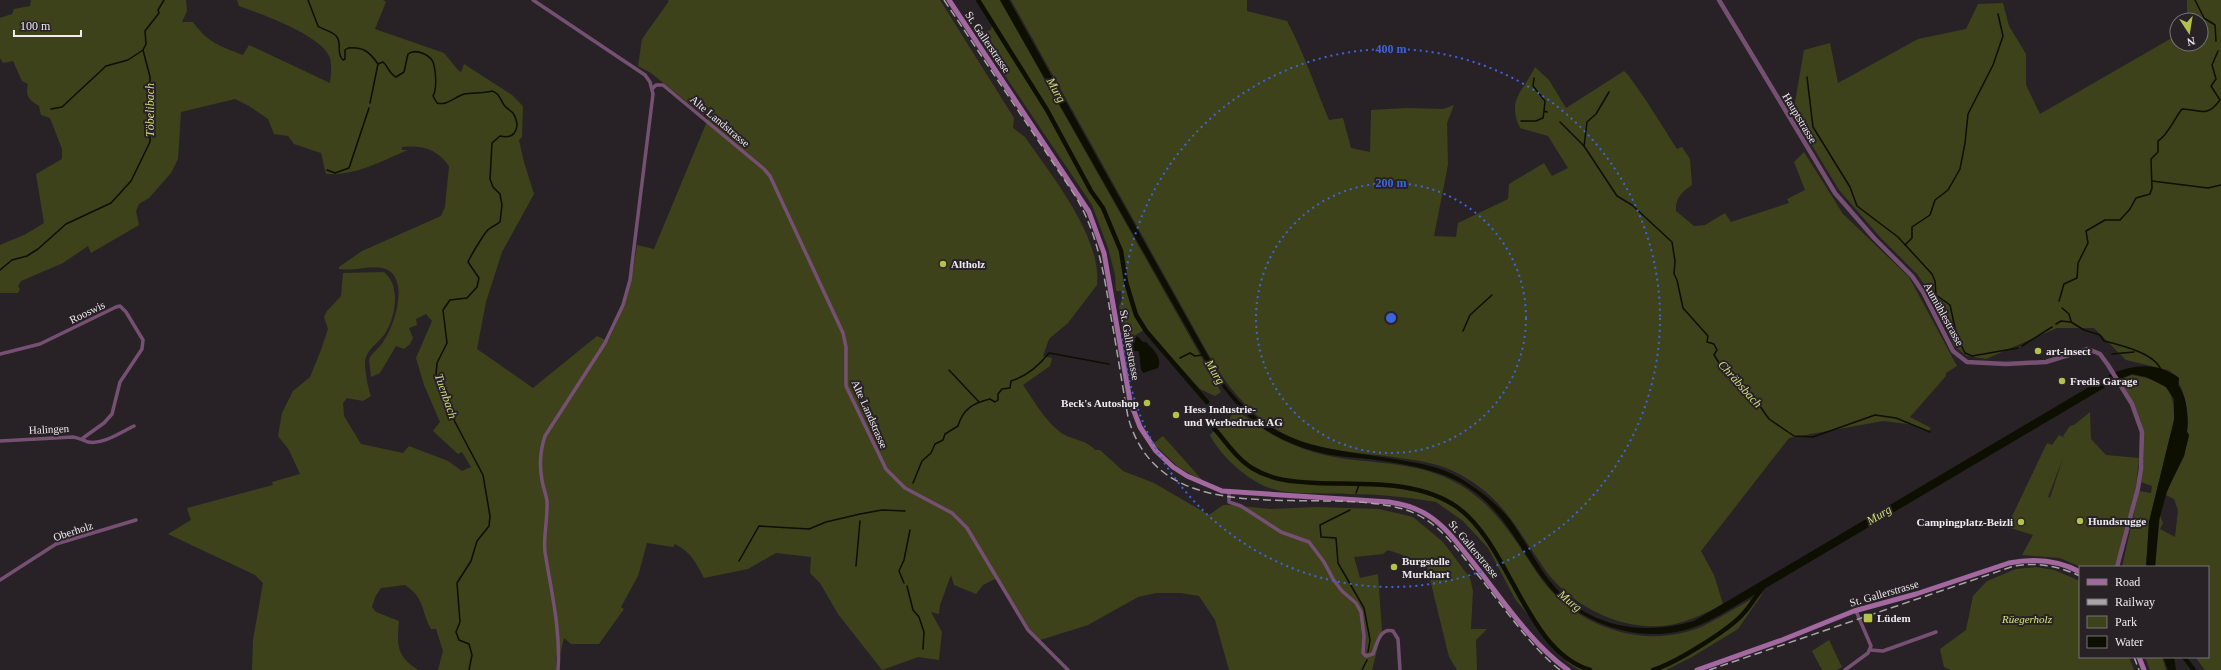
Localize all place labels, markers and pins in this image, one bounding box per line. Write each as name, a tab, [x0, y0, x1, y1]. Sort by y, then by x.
place label: Altholz	[951, 258, 985, 270]
marker: Altholz	[938, 259, 948, 269]
centre of rings	[1384, 311, 1398, 325]
place label: art-insect	[2046, 345, 2091, 357]
marker: art-insect	[2033, 346, 2043, 356]
place label: Fredis Garage	[2070, 375, 2137, 387]
marker: Fredis Garage	[2057, 376, 2067, 386]
place label: Beck's Autoshop	[1061, 397, 1139, 409]
marker: Beck's Autoshop	[1142, 398, 1152, 408]
place label: Hess Industrie- und Werbedruck AG	[1184, 403, 1283, 428]
marker: Hess Industrie- und Werbedruck AG	[1171, 410, 1181, 420]
place label: Hundsrugge	[2088, 515, 2146, 527]
place label: Campingplatz-Beizli	[1916, 516, 2013, 528]
marker: Hundsrugge	[2075, 516, 2085, 526]
marker: Campingplatz-Beizli	[2016, 517, 2026, 527]
place label: Burgstelle Murkhart	[1402, 555, 1450, 580]
marker: Burgstelle Murkhart	[1389, 562, 1399, 572]
marker: Lüdem	[1862, 612, 1874, 624]
place label: Lüdem	[1877, 612, 1911, 624]

